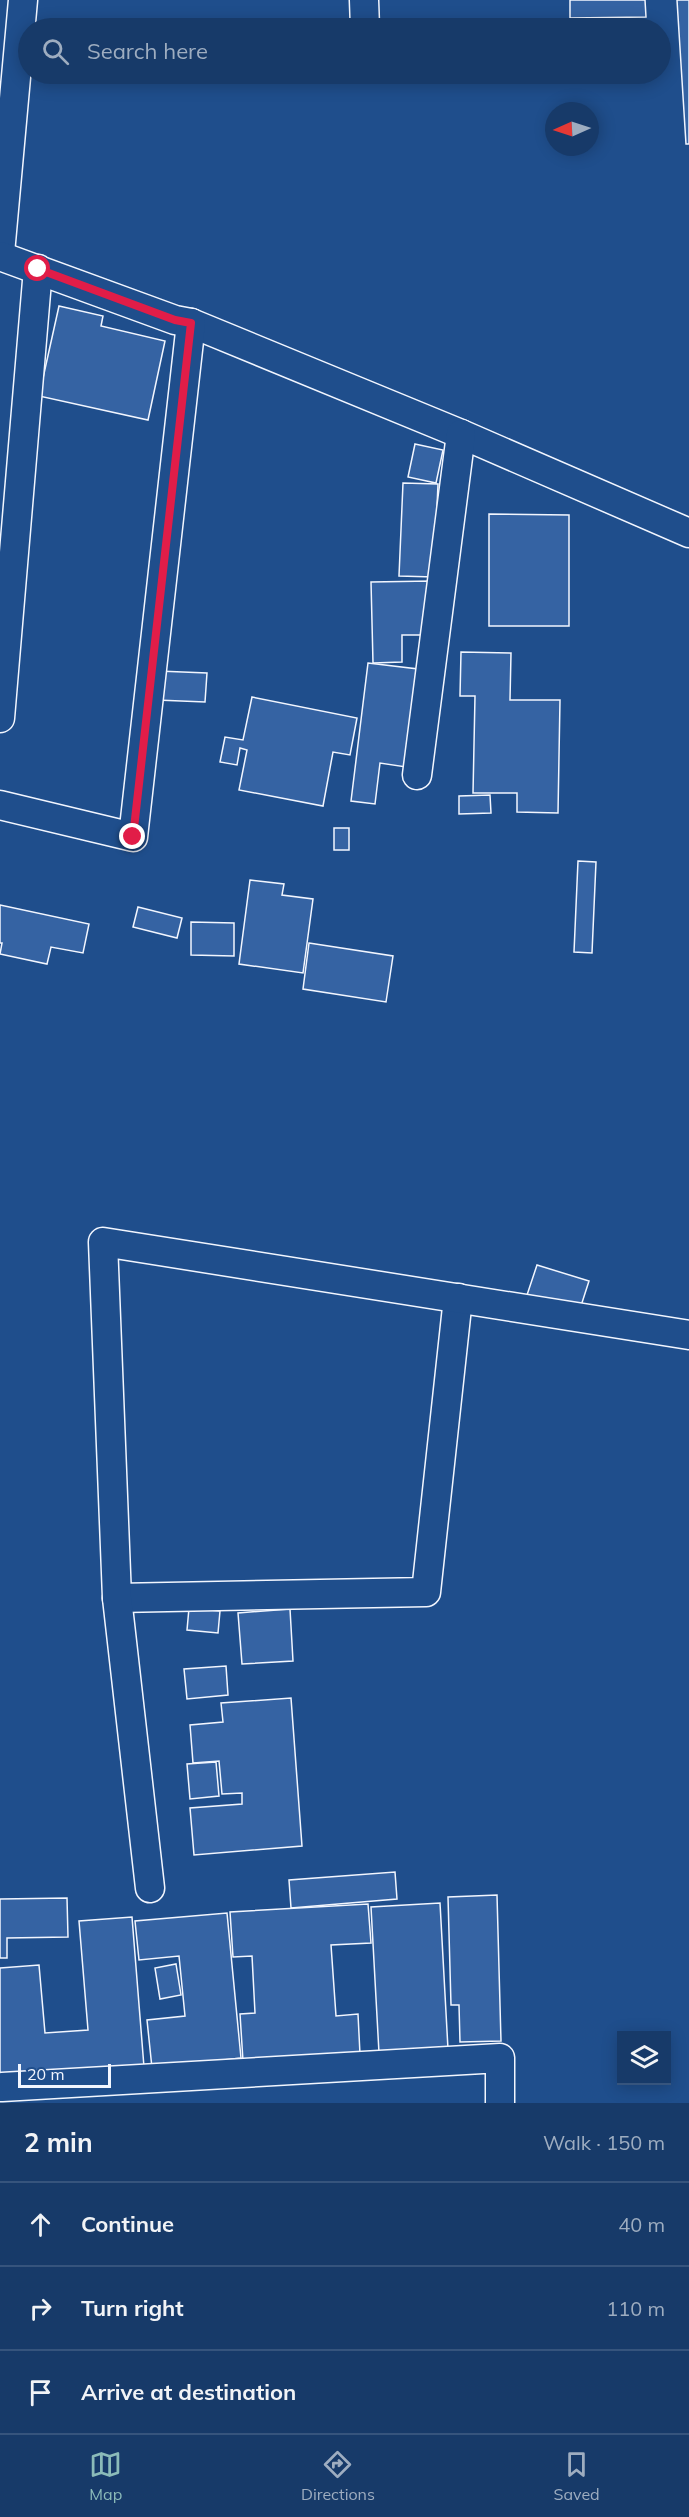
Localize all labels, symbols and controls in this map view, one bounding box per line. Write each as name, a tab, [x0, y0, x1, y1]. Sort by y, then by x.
search box	[18, 18, 671, 84]
icon: search	[39, 35, 72, 68]
text: Search here	[87, 37, 208, 65]
north arrow	[545, 102, 599, 156]
route start	[24, 255, 50, 281]
route end	[119, 823, 145, 849]
map controls	[617, 2031, 671, 2085]
button: layers	[617, 2031, 671, 2085]
scale bar	[18, 2061, 111, 2088]
text: 20 m	[27, 2064, 64, 2084]
text: 2 min	[24, 2126, 93, 2159]
text: Walk · 150 m	[543, 2130, 665, 2155]
icon: ahead	[24, 2208, 57, 2241]
text: Continue	[81, 2210, 174, 2238]
text: 40 m	[618, 2212, 665, 2237]
icon: right	[24, 2292, 57, 2325]
text: Turn right	[81, 2294, 184, 2322]
text: 110 m	[606, 2296, 665, 2321]
icon: arrive	[24, 2376, 57, 2409]
text: Arrive at destination	[81, 2378, 296, 2406]
tab: Map	[89, 2448, 122, 2504]
tab: Directions	[301, 2448, 375, 2504]
tab: Saved	[554, 2448, 600, 2504]

